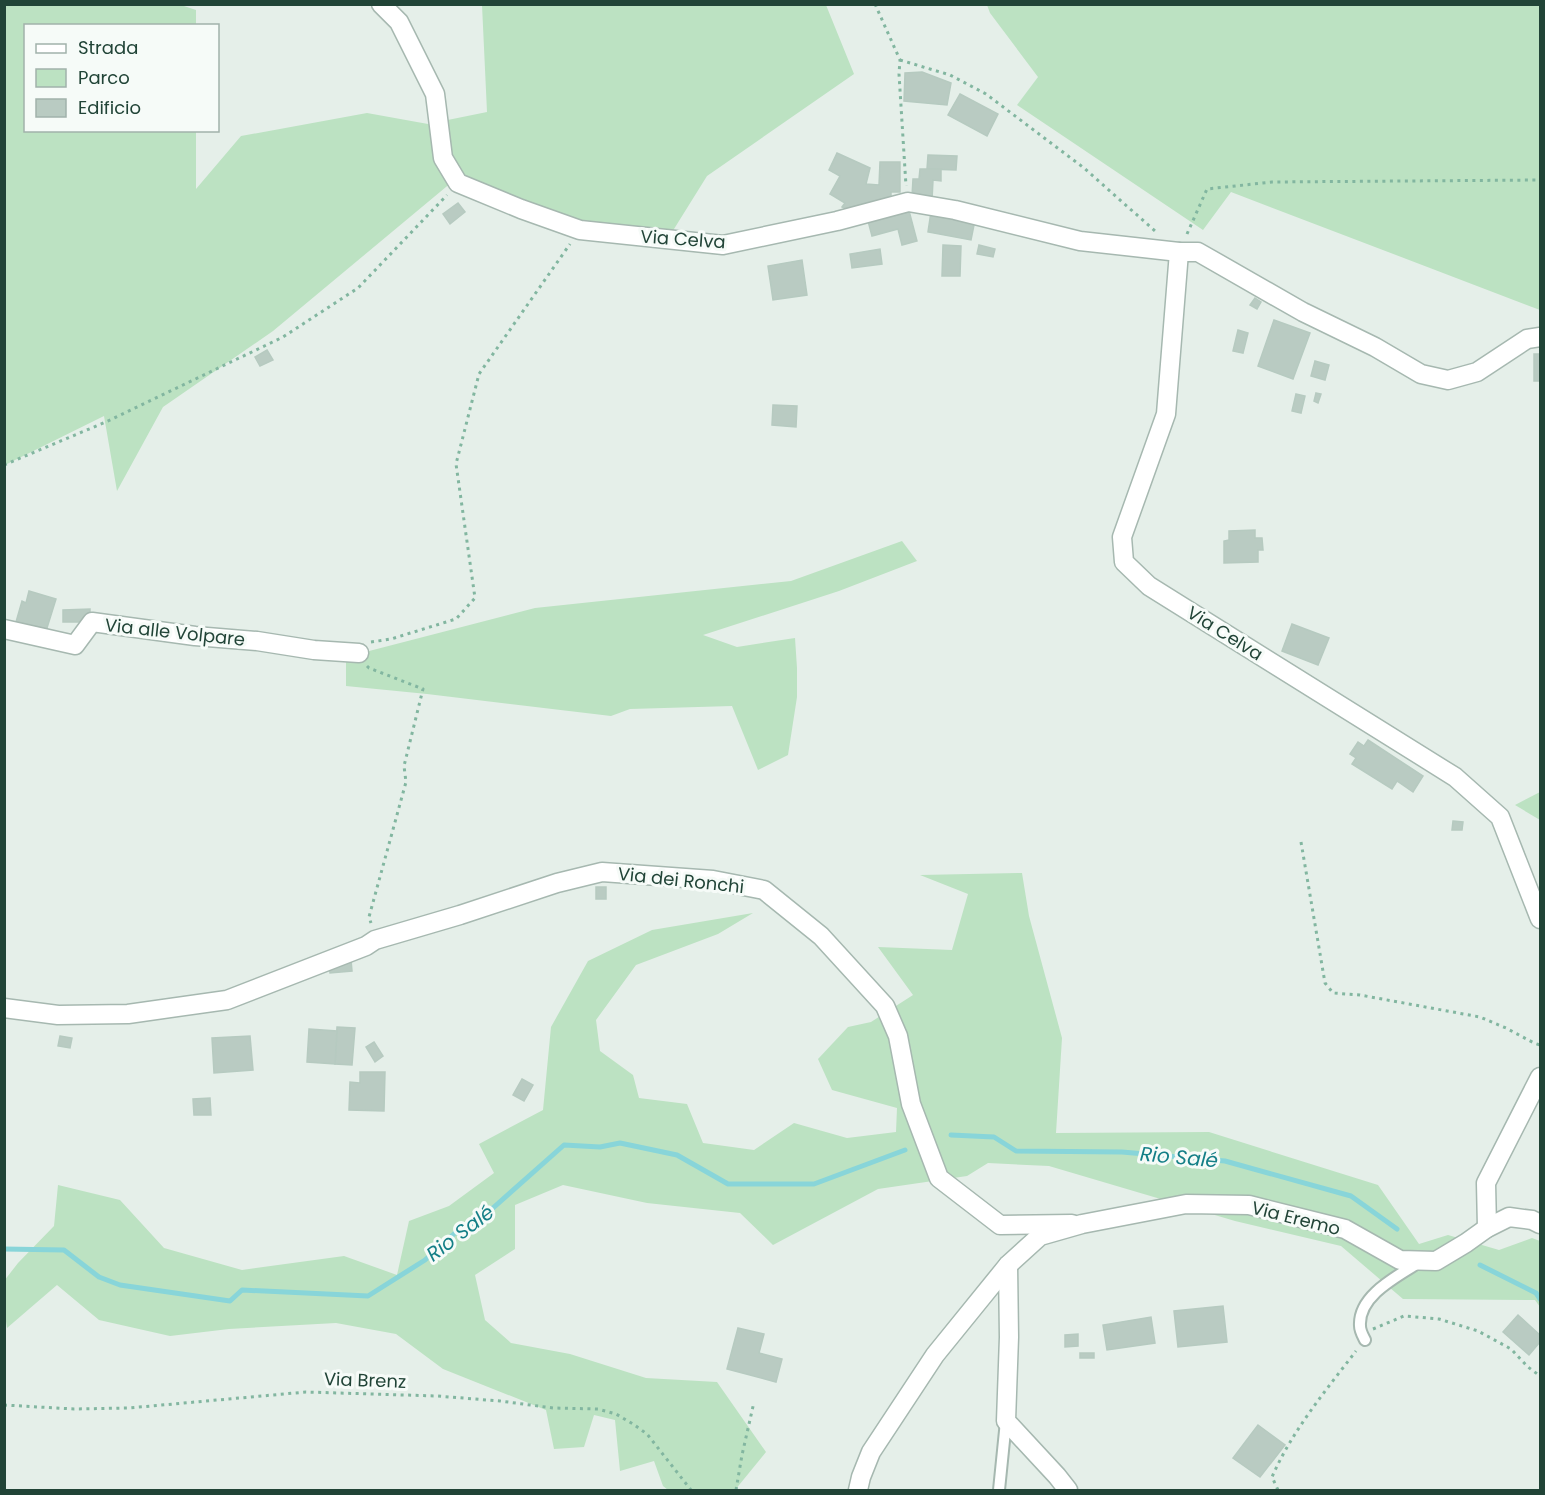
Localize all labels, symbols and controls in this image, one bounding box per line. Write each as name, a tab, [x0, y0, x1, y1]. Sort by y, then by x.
legend	[24, 24, 219, 132]
text: Strada	[78, 35, 138, 60]
text: Parco	[78, 65, 130, 90]
text: Edificio	[78, 95, 141, 120]
street label: Via Celva	[640, 224, 726, 254]
street label: Via Celva	[1182, 600, 1268, 666]
street label: Via alle Volpare	[104, 612, 246, 652]
street label: Via dei Ronchi	[617, 861, 745, 899]
water label: Rio Salé	[1139, 1140, 1219, 1174]
street label: Via Eremo	[1249, 1195, 1343, 1241]
water label: Rio Salé	[420, 1198, 500, 1268]
street label: Via Brenz	[323, 1366, 407, 1394]

